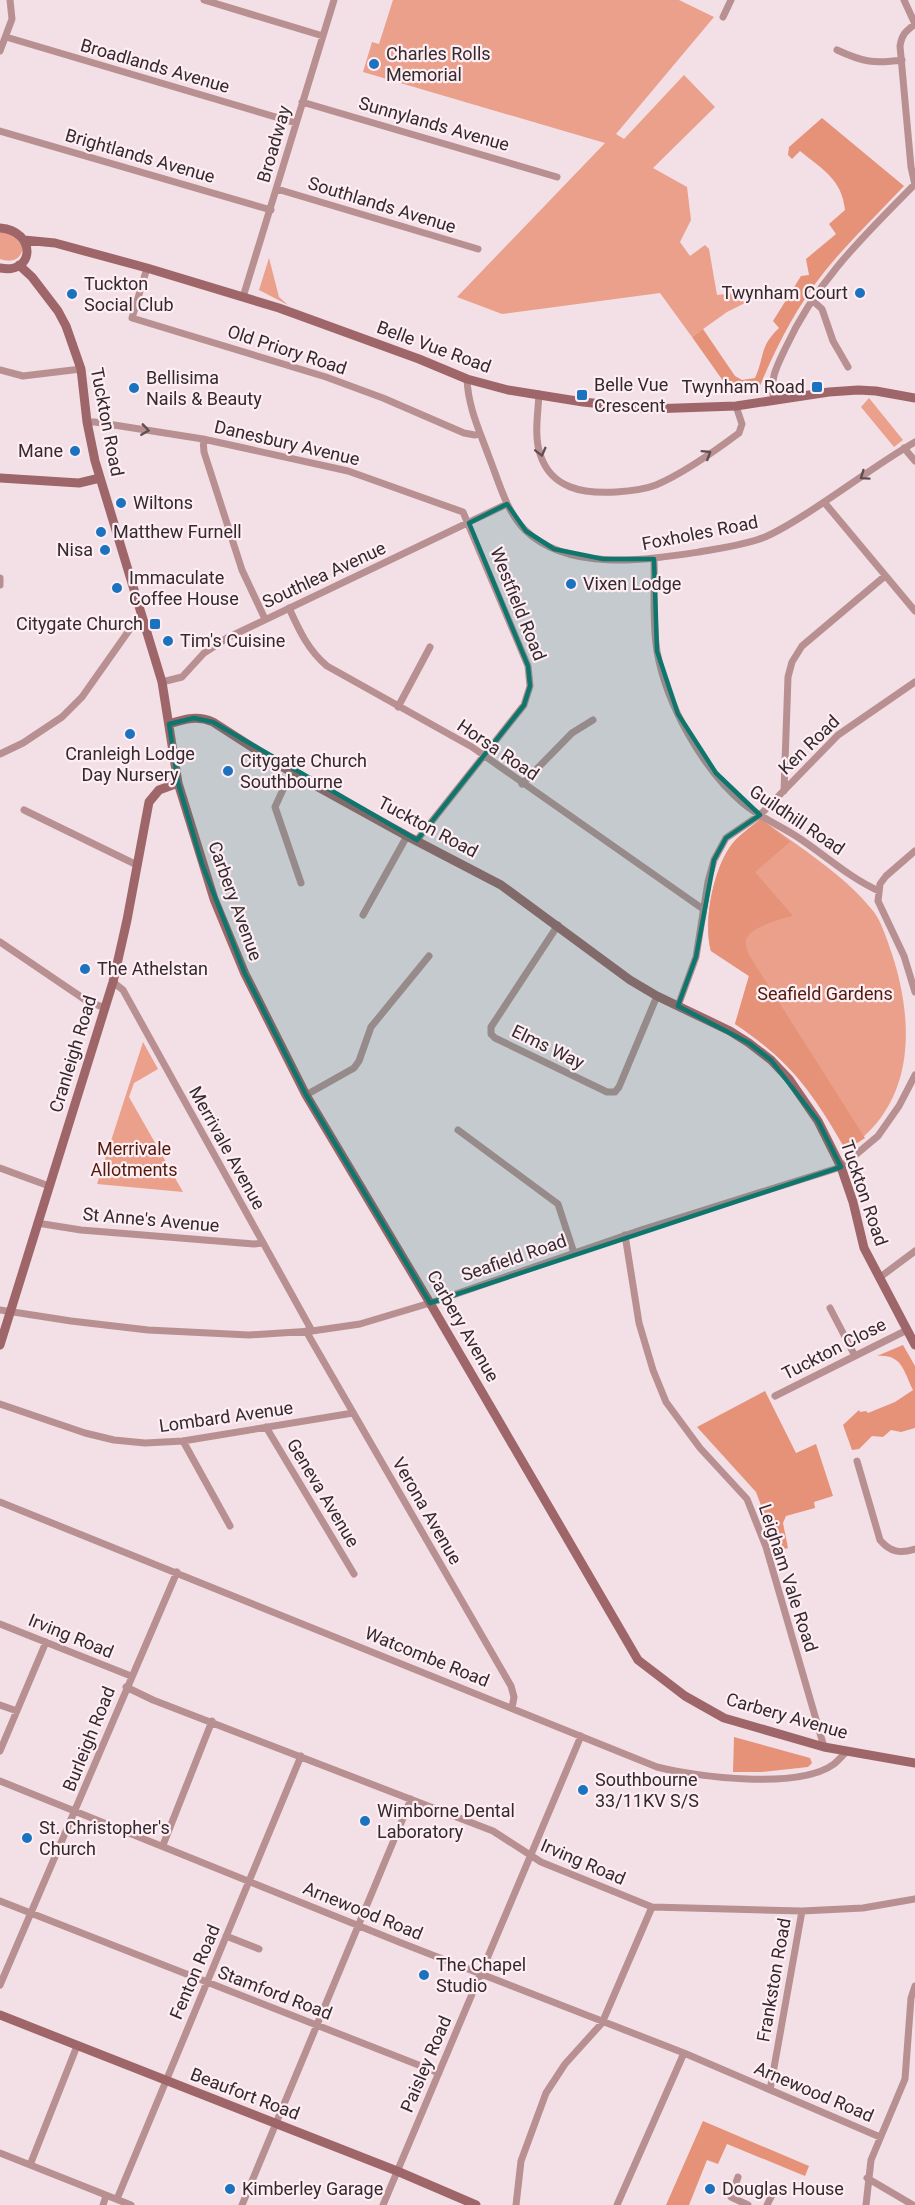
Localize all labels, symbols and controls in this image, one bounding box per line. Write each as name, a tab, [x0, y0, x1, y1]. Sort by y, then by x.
street label: Broadlands Avenue	[78, 34, 232, 97]
place label: Charles Rolls Memorial	[386, 43, 491, 85]
marker: Charles Rolls Memorial	[367, 57, 381, 71]
street label: Sunnylands Avenue	[356, 92, 512, 155]
street label: Broadway	[253, 103, 295, 185]
street label: Brightlands Avenue	[63, 124, 217, 187]
street label: Southlands Avenue	[306, 172, 459, 237]
place label: Tuckton Social Club	[84, 273, 174, 315]
place label: Twynham Court	[721, 282, 848, 303]
marker: Twynham Court	[853, 286, 867, 300]
marker: Tuckton Social Club	[65, 287, 79, 301]
street label: Belle Vue Road	[374, 316, 494, 377]
street label: Old Priory Road	[225, 320, 349, 379]
street label: Tuckton Road	[87, 366, 128, 478]
place label: Bellisima Nails & Beauty	[146, 367, 262, 409]
place label: Belle Vue Crescent	[594, 374, 668, 416]
place label: Twynham Road	[682, 376, 805, 397]
marker: Twynham Road	[810, 380, 824, 394]
marker: Bellisima Nails & Beauty	[127, 381, 141, 395]
marker: Belle Vue Crescent	[575, 388, 589, 402]
street label: Danesbury Avenue	[212, 416, 362, 469]
one-way arrow	[140, 423, 149, 435]
place label: Mane	[18, 440, 63, 461]
marker: Mane	[68, 444, 82, 458]
one-way arrow	[533, 447, 546, 457]
one-way arrow	[701, 450, 711, 462]
one-way arrow	[860, 469, 871, 480]
place label: Wiltons	[133, 492, 193, 513]
marker: Wiltons	[114, 496, 128, 510]
street label: Foxholes Road	[640, 511, 760, 554]
place label: Matthew Furnell	[113, 521, 242, 542]
marker: Matthew Furnell	[94, 525, 108, 539]
street label: Southlea Avenue	[259, 537, 389, 612]
place label: Nisa	[57, 539, 93, 560]
marker: Nisa	[98, 543, 112, 557]
street label: Westfield Road	[486, 544, 551, 663]
place label: Immaculate Coffee House	[129, 567, 239, 609]
place label: Vixen Lodge	[583, 573, 681, 594]
marker: Vixen Lodge	[564, 577, 578, 591]
marker: Immaculate Coffee House	[110, 581, 124, 595]
place label: Citygate Church	[16, 613, 143, 634]
marker: Citygate Church	[148, 617, 162, 631]
place label: Tim's Cuisine	[180, 630, 285, 651]
marker: Tim's Cuisine	[161, 634, 175, 648]
street label: Ken Road	[774, 711, 843, 779]
street label: Horsa Road	[453, 715, 543, 785]
marker: Cranleigh Lodge Day Nursery	[123, 727, 137, 741]
place label: Cranleigh Lodge Day Nursery	[65, 743, 195, 785]
place label: Citygate Church Southbourne	[240, 750, 367, 792]
marker: Citygate Church Southbourne	[221, 764, 235, 778]
street label: Guildhill Road	[746, 780, 849, 859]
street label: Tuckton Road	[375, 791, 482, 862]
street label: Carbery Avenue	[204, 838, 267, 963]
place label: The Athelstan	[97, 958, 208, 979]
marker: The Athelstan	[78, 962, 92, 976]
park label: Seafield Gardens	[757, 983, 893, 1004]
street label: Cranleigh Road	[45, 993, 100, 1115]
street label: Elms Way	[509, 1020, 588, 1073]
street label: Merrivale Avenue	[185, 1083, 270, 1213]
street label: Tuckton Road	[837, 1137, 892, 1248]
park label: Merrivale Allotments	[90, 1138, 178, 1180]
street label: St Anne's Avenue	[82, 1203, 220, 1236]
street label: Seafield Road	[458, 1230, 569, 1285]
street label: Carbery Avenue	[423, 1266, 504, 1385]
street label: Tuckton Close	[778, 1313, 889, 1384]
street label: Lombard Avenue	[158, 1397, 294, 1436]
street label: Geneva Avenue	[283, 1435, 364, 1551]
street label: Verona Avenue	[388, 1454, 466, 1568]
street label: Leigham Vale Road	[755, 1501, 822, 1654]
street label: Irving Road	[26, 1609, 117, 1662]
street label: Watcombe Road	[362, 1622, 492, 1691]
street label: Burleigh Road	[58, 1683, 119, 1794]
street label: Carbery Avenue	[724, 1688, 850, 1743]
place label: Southbourne 33/11KV S/S	[595, 1769, 699, 1811]
marker: Southbourne 33/11KV S/S	[576, 1783, 590, 1797]
place label: Wimborne Dental Laboratory	[377, 1800, 515, 1842]
marker: Wimborne Dental Laboratory	[358, 1814, 372, 1828]
place label: St. Christopher's Church	[39, 1817, 170, 1859]
marker: St. Christopher's Church	[20, 1831, 34, 1845]
street label: Irving Road	[538, 1834, 629, 1889]
street label: Arnewood Road	[300, 1877, 426, 1944]
street label: Frankston Road	[752, 1916, 795, 2043]
street label: Fenton Road	[165, 1921, 224, 2022]
place label: The Chapel Studio	[436, 1954, 526, 1996]
street label: Stamford Road	[215, 1961, 335, 2024]
marker: The Chapel Studio	[417, 1968, 431, 1982]
street label: Paisley Road	[396, 2012, 455, 2115]
street label: Arnewood Road	[751, 2057, 877, 2126]
street label: Beaufort Road	[188, 2063, 303, 2124]
place label: Kimberley Garage	[242, 2178, 383, 2199]
place label: Douglas House	[722, 2178, 844, 2199]
marker: Kimberley Garage	[223, 2182, 237, 2196]
marker: Douglas House	[703, 2182, 717, 2196]

